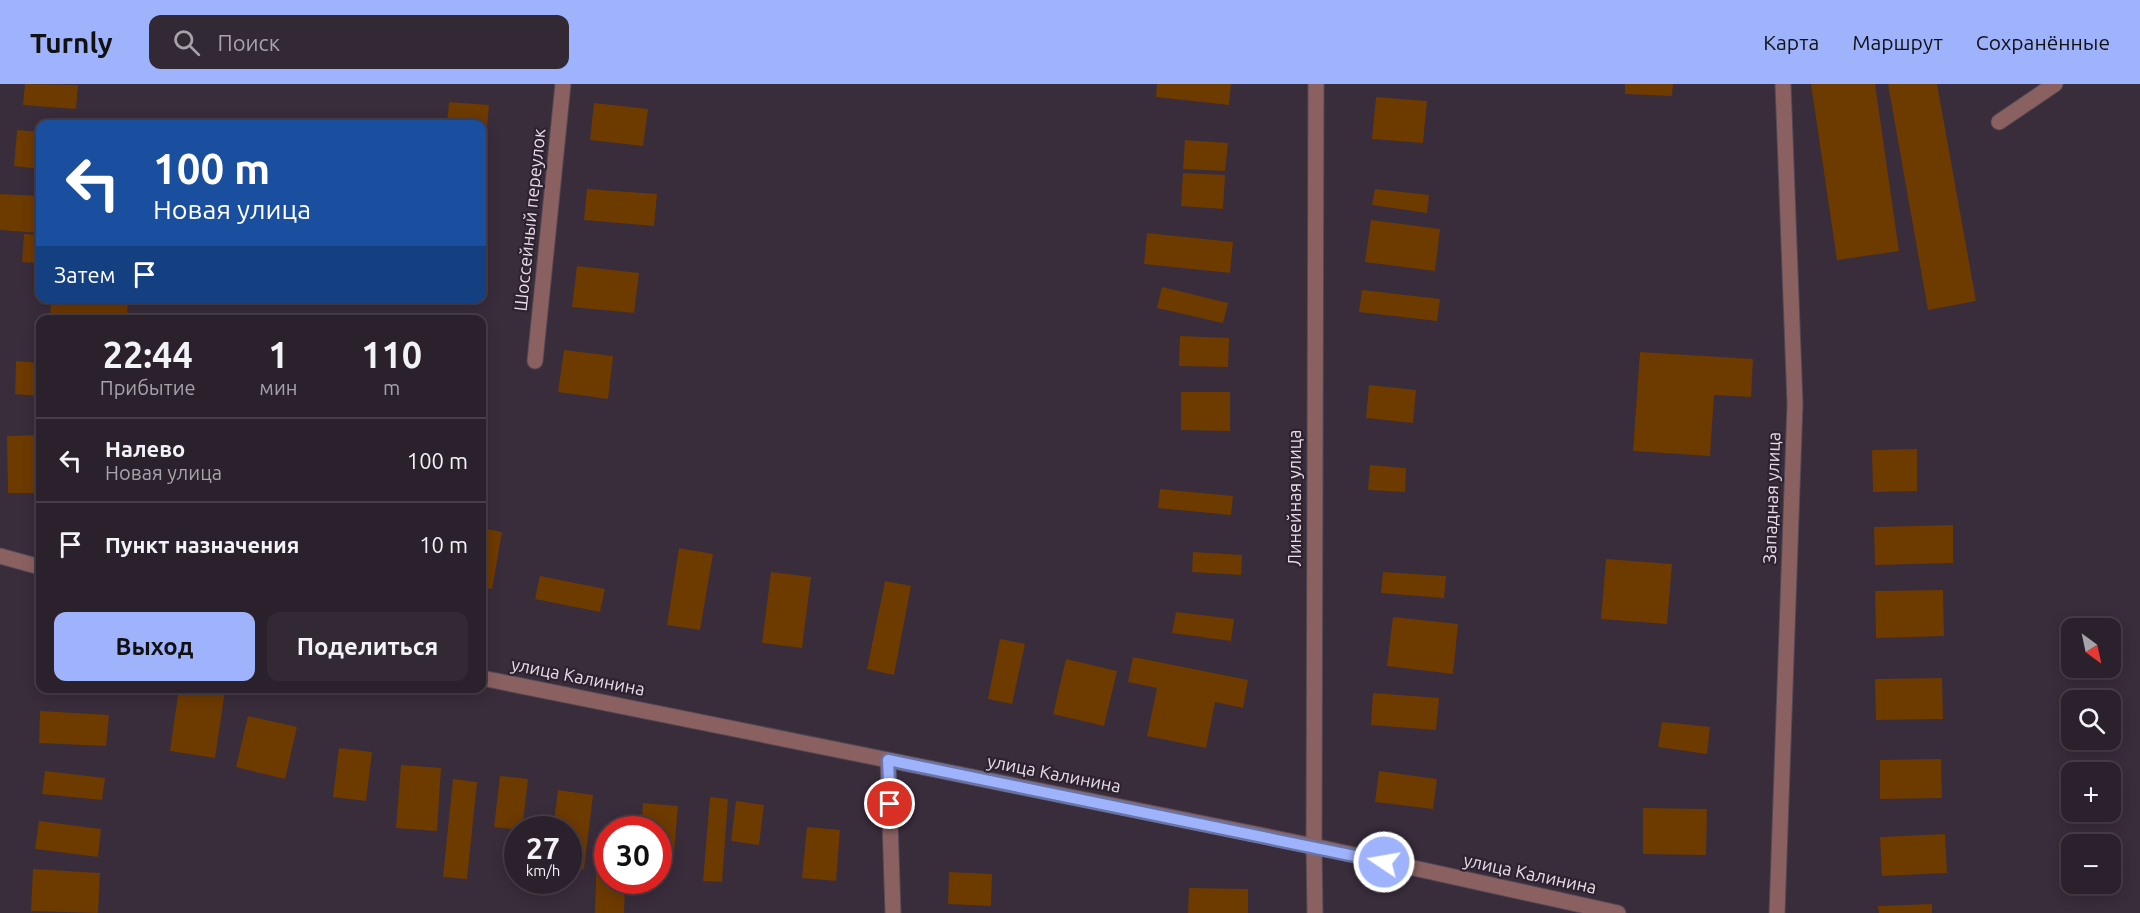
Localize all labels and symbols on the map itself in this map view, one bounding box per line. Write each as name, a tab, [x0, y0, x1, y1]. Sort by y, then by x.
street label: Шоссейный переулок	[509, 128, 549, 312]
street label: Линейная улица	[1284, 429, 1304, 567]
street label: Западная улица	[1759, 431, 1783, 564]
north arrow	[2061, 618, 2121, 678]
street label: улица Калинина	[510, 653, 647, 699]
street label: улица Калинина	[986, 750, 1123, 796]
pin	[864, 778, 915, 829]
speed limit sign: 30	[594, 816, 672, 894]
position arrow	[1352, 830, 1416, 894]
street label: улица Калинина	[1462, 849, 1599, 897]

